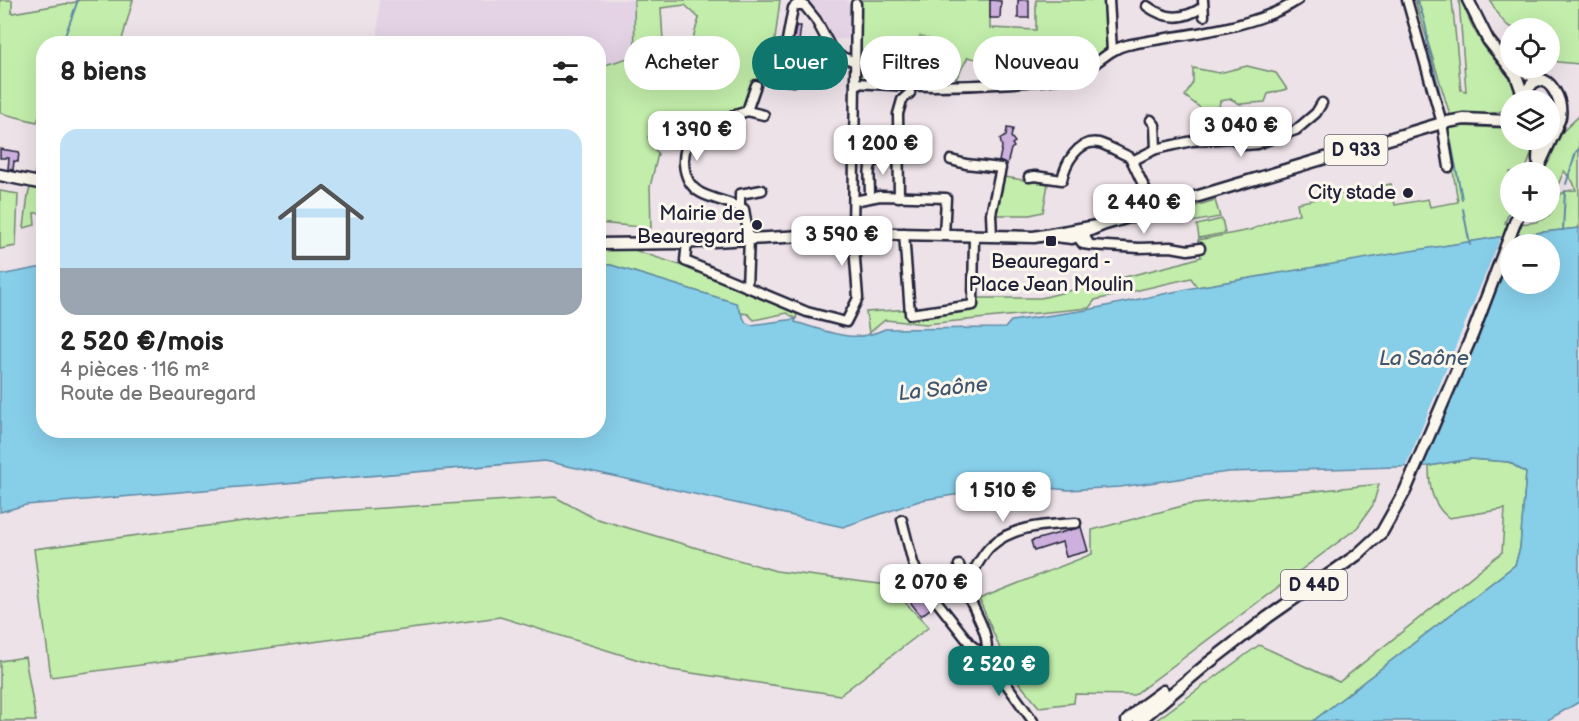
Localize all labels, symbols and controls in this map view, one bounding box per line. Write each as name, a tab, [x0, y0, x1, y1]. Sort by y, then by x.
map controls	[1500, 18, 1560, 294]
button: locate	[1500, 18, 1560, 78]
chip: Acheter	[624, 36, 740, 90]
chip: Louer	[752, 36, 848, 90]
chip: Filtres	[860, 36, 961, 90]
chip: Nouveau	[973, 36, 1100, 90]
icon: filters	[549, 56, 582, 89]
text: 8 biens	[60, 57, 147, 88]
button: layers	[1500, 90, 1560, 150]
pin: 3 040 €	[1186, 107, 1296, 158]
pin: 1 390 €	[642, 111, 752, 162]
text: 3 040 €	[1204, 114, 1278, 138]
text: 1 390 €	[662, 118, 732, 142]
pin: 1 200 €	[828, 125, 938, 176]
text: 1 200 €	[848, 132, 918, 156]
road number: D 933	[1324, 135, 1388, 165]
button: +	[1500, 162, 1560, 222]
icon: home	[267, 168, 375, 276]
place label: City stade	[1308, 181, 1396, 205]
pin: 2 440 €	[1089, 184, 1199, 235]
marker: City stade	[1401, 186, 1415, 200]
text: 2 440 €	[1107, 191, 1181, 215]
place label: Mairie de Beauregard	[637, 202, 745, 249]
pin: 3 590 €	[787, 216, 897, 267]
marker: Mairie de Beauregard	[750, 218, 764, 232]
text: 3 590 €	[805, 223, 879, 247]
marker: Beauregard - Place Jean Moulin	[1044, 234, 1058, 248]
button: −	[1500, 234, 1560, 294]
place label: Beauregard - Place Jean Moulin	[969, 250, 1133, 297]
text: 2 520 €/mois	[60, 327, 224, 358]
water label: La Saône	[1379, 346, 1469, 371]
text: 4 pièces · 116 m²	[60, 358, 210, 382]
water label: La Saône	[897, 372, 989, 406]
text: Route de Beauregard	[60, 382, 256, 406]
pin: 1 510 €	[948, 472, 1058, 523]
text: 1 510 €	[970, 479, 1036, 503]
pin: 2 070 €	[876, 564, 986, 615]
road number: D 44D	[1281, 570, 1347, 600]
text: 2 070 €	[894, 571, 968, 595]
pin: 2 520 €	[944, 646, 1054, 697]
text: 2 520 €	[962, 653, 1036, 677]

